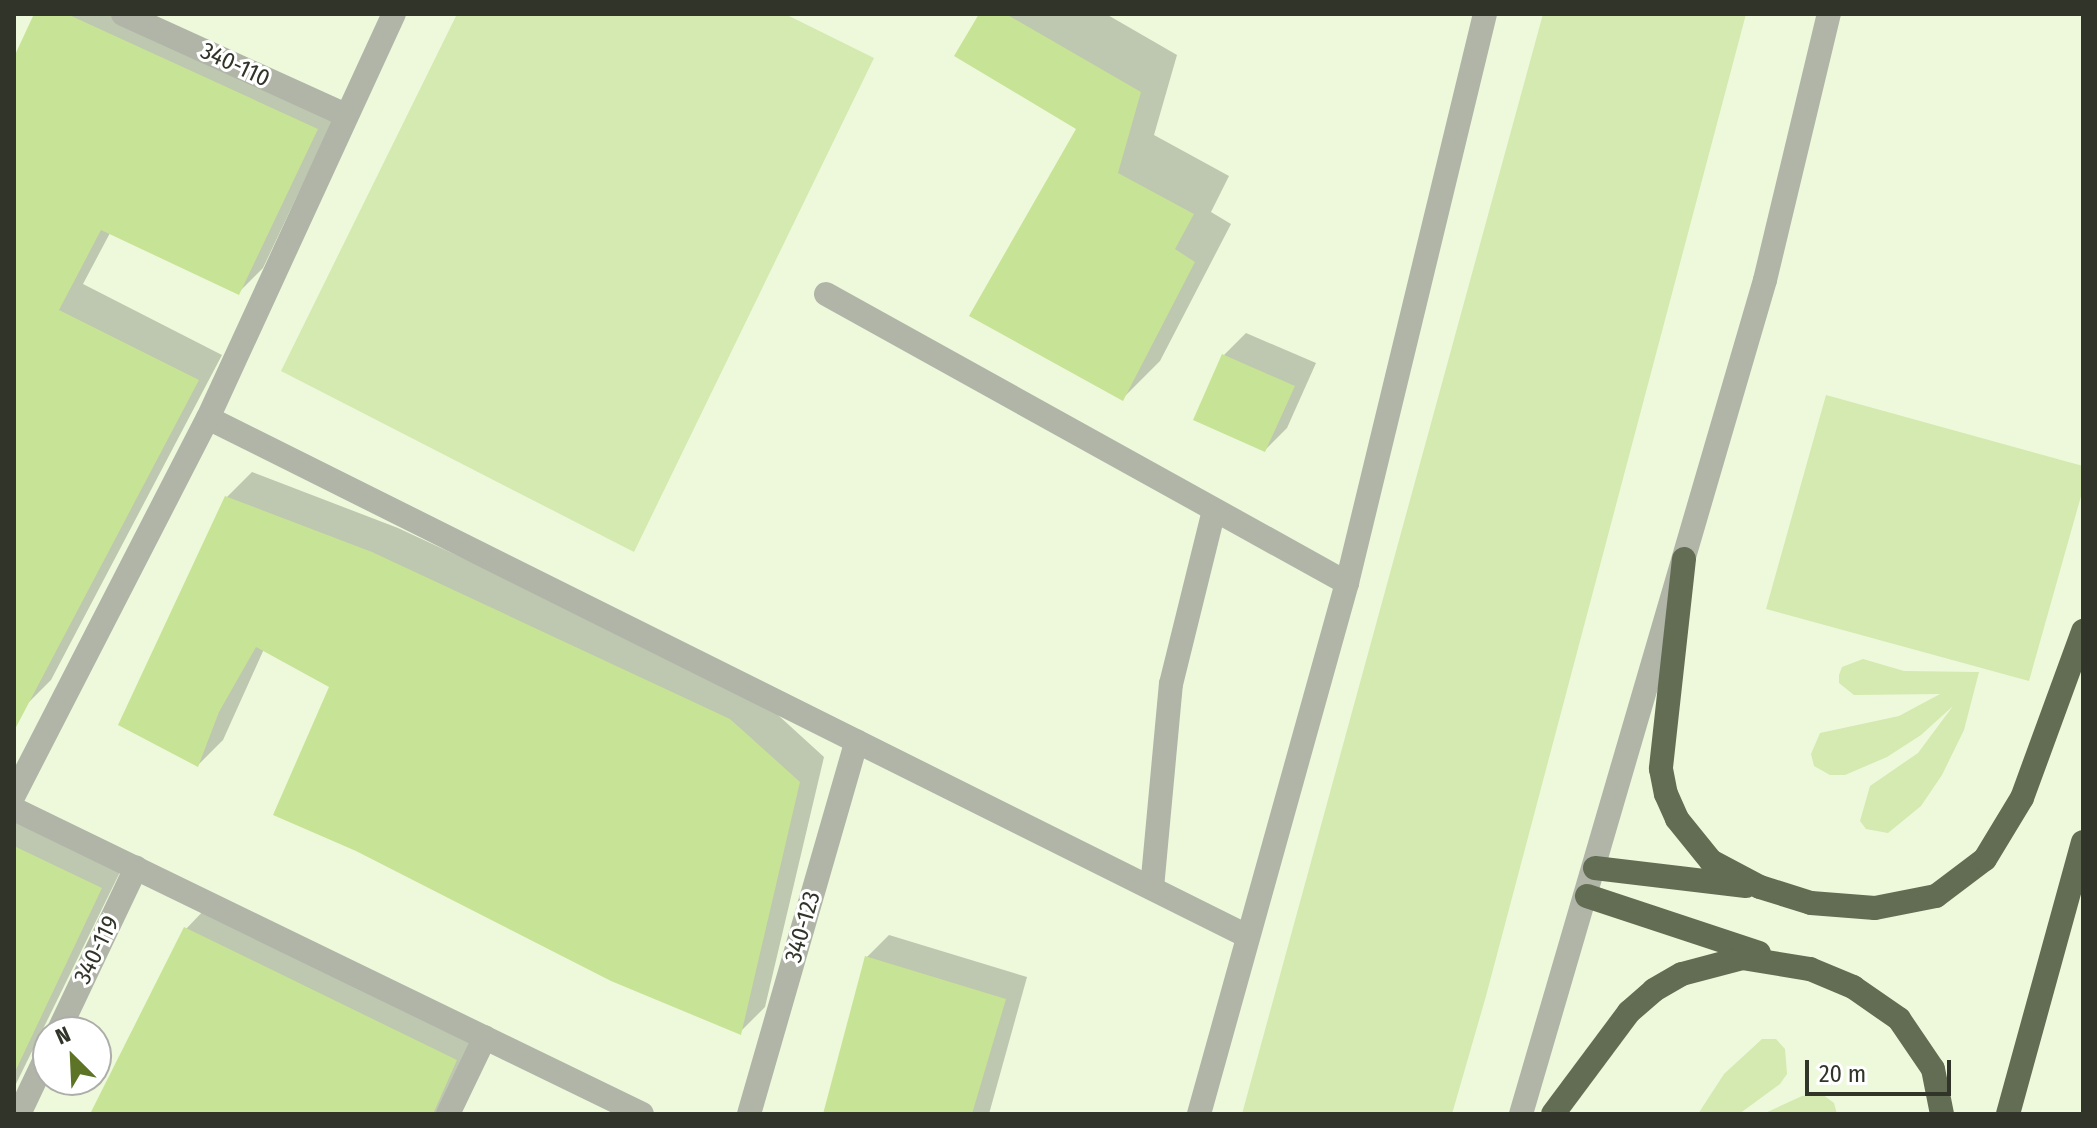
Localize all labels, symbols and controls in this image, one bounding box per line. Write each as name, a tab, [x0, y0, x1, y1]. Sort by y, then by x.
street label: 340-110	[196, 37, 274, 93]
street label: 340-123	[779, 888, 827, 966]
street label: 340-119	[68, 911, 126, 989]
north arrow	[32, 1016, 112, 1096]
text: N	[51, 1020, 74, 1050]
scale bar	[1809, 1044, 1955, 1094]
text: 20 m	[1819, 1060, 1866, 1088]

